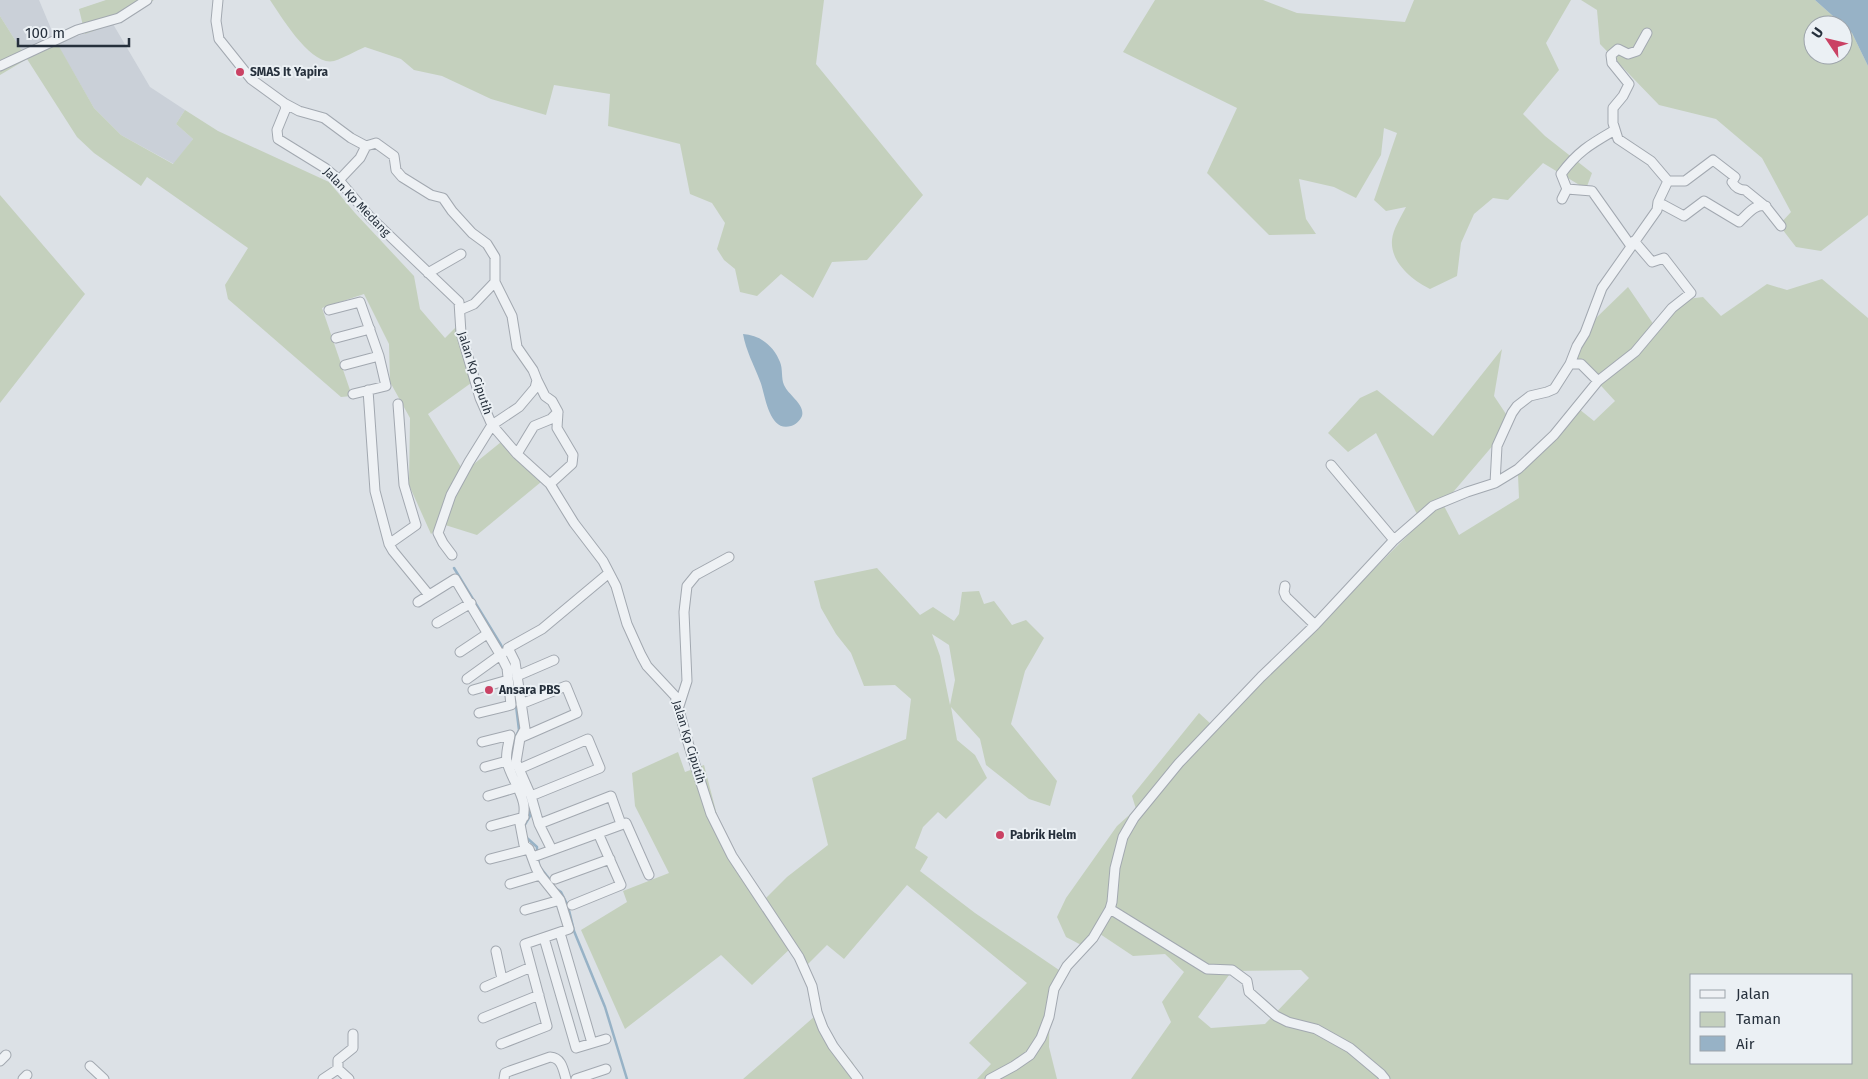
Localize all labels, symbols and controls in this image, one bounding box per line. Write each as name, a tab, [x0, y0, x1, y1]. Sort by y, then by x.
scale bar	[18, 15, 129, 47]
north arrow	[1803, 15, 1853, 65]
text: 100 m	[25, 24, 65, 42]
text: U	[1808, 24, 1827, 41]
place label: SMAS It Yapira	[250, 65, 329, 79]
marker: SMAS It Yapira	[234, 66, 246, 78]
street label: Jalan Kp Medang	[321, 165, 394, 240]
street label: Jalan Kp Ciputih	[455, 330, 495, 416]
place label: Ansara PBS	[498, 683, 560, 697]
marker: Ansara PBS	[483, 684, 495, 696]
street label: Jalan Kp Ciputih	[670, 699, 708, 785]
place label: Pabrik Helm	[1010, 828, 1076, 842]
marker: Pabrik Helm	[994, 829, 1006, 841]
legend	[1690, 974, 1853, 1064]
text: Jalan	[1736, 985, 1770, 1003]
text: Taman	[1736, 1010, 1781, 1028]
text: Air	[1736, 1035, 1755, 1053]

